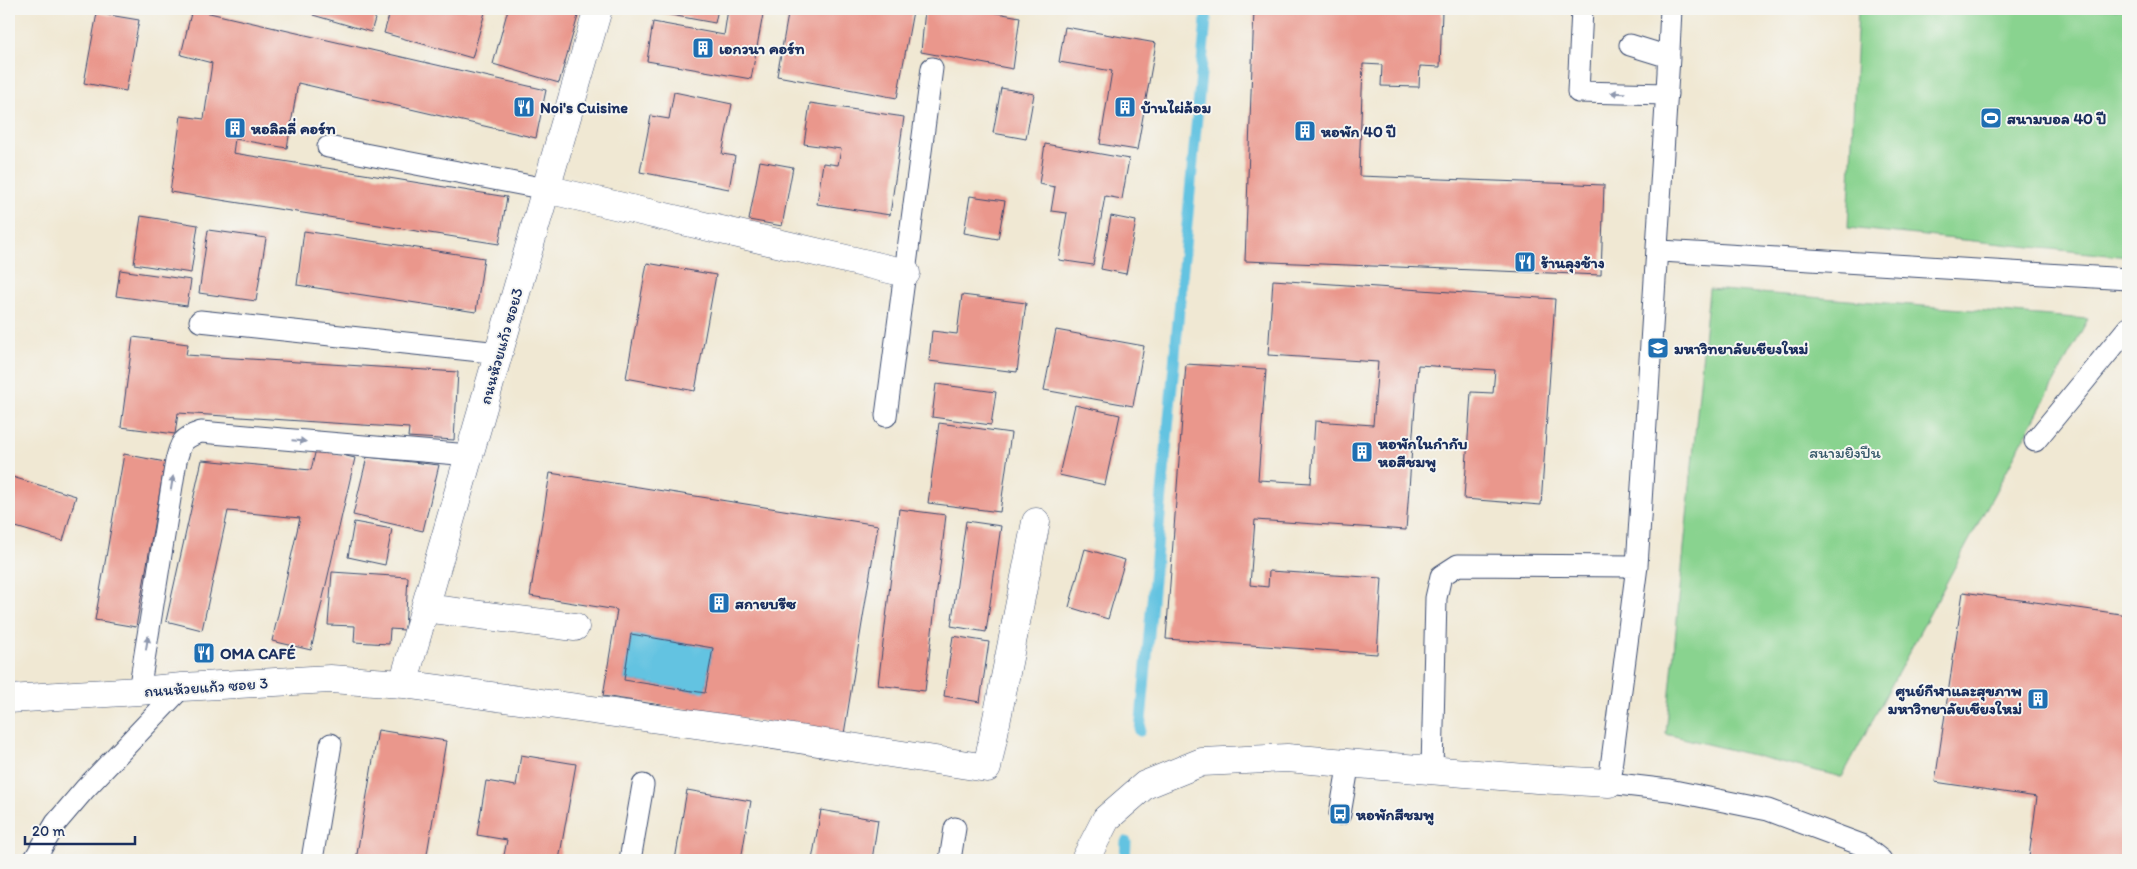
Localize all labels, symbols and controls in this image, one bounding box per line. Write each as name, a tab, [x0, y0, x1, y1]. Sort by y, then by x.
building icon: เอกวนา คอร์ท	[691, 36, 715, 60]
place label: เอกวนา คอร์ท	[719, 39, 805, 58]
one-way arrow	[1610, 89, 1626, 97]
restaurant icon: Noi's Cuisine	[512, 95, 536, 119]
building icon: บ้านไผ่ล้อม	[1113, 95, 1137, 119]
place label: Noi's Cuisine	[540, 98, 628, 117]
place label: บ้านไผ่ล้อม	[1140, 98, 1211, 117]
sports icon: สนามบอล 40 ปี	[1979, 106, 2003, 130]
place label: สนามบอล 40 ปี	[2007, 109, 2107, 128]
building icon: หอลิลลี่ คอร์ท	[223, 116, 247, 140]
place label: หอลิลลี่ คอร์ท	[250, 117, 336, 138]
building icon: หอพัก 40 ปี	[1293, 119, 1317, 143]
place label: หอพัก 40 ปี	[1320, 122, 1396, 141]
restaurant icon: ร้านลุงช้าง	[1513, 250, 1537, 274]
place label: ร้านลุงช้าง	[1541, 253, 1605, 274]
street label: ถนนห้วยแก้ว ซอย3	[475, 285, 527, 407]
school or university icon: มหาวิทยาลัยเชียงใหม่	[1646, 336, 1670, 360]
place label: มหาวิทยาลัยเชียงใหม่	[1674, 339, 1809, 358]
place label: หอพักในกำกับ หอสีชมพู	[1377, 434, 1468, 473]
one-way arrow	[291, 437, 307, 445]
building icon: หอพักในกำกับ หอสีชมพู	[1350, 440, 1374, 464]
park label: สนามยิงปืน	[1809, 443, 1881, 462]
one-way arrow	[169, 474, 177, 490]
building icon: สกายบรีซ	[707, 591, 731, 615]
place label: สกายบรีซ	[735, 594, 796, 613]
one-way arrow	[143, 635, 151, 651]
restaurant icon: OMA CAFÉ	[192, 641, 216, 665]
place label: OMA CAFÉ	[220, 644, 296, 663]
street label: ถนนห้วยแก้ว ซอย 3	[143, 673, 269, 701]
place label: ศูนย์กีฬาและสุขภาพ มหาวิทยาลัยเชียงใหม่	[1888, 681, 2022, 718]
building icon: ศูนย์กีฬาและสุขภาพ มหาวิทยาลัยเชียงใหม่	[2026, 687, 2050, 711]
bus stop icon: หอพักสีชมพู	[1328, 802, 1352, 826]
place label: หอพักสีชมพู	[1355, 805, 1434, 826]
scale bar	[25, 814, 135, 846]
text: 20 m	[32, 822, 66, 840]

